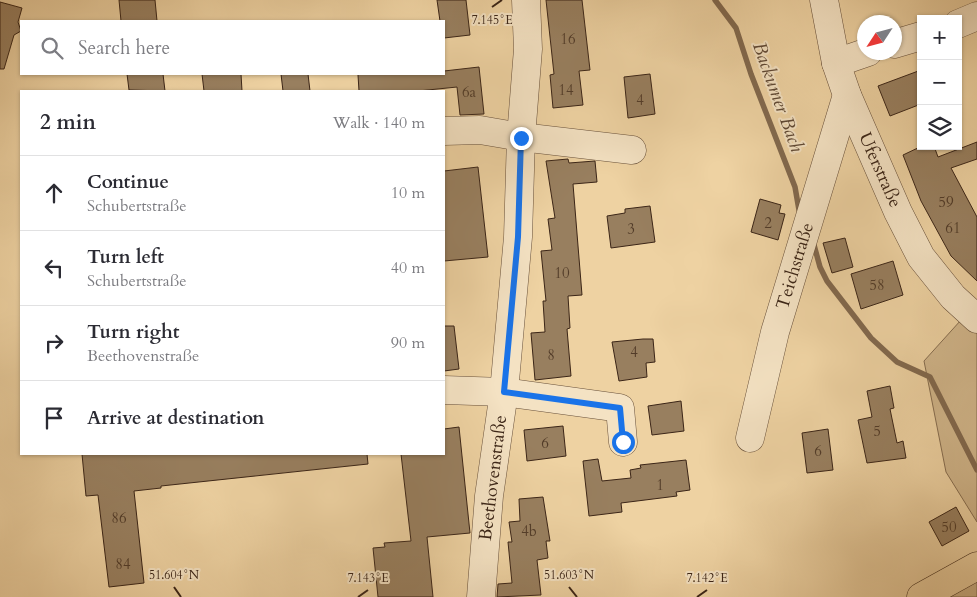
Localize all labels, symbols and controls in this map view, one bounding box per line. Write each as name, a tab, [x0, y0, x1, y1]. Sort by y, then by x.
text: 7.145°E	[471, 12, 513, 28]
north arrow	[857, 15, 902, 60]
map controls	[917, 15, 962, 150]
button: +	[917, 15, 962, 60]
search box	[20, 20, 445, 75]
house number: 16	[560, 29, 576, 49]
icon: search	[38, 34, 66, 62]
text: Search here	[78, 35, 170, 61]
water label: Backumer Bach	[746, 38, 810, 156]
button: −	[917, 60, 962, 105]
house number: 14	[558, 80, 574, 100]
house number: 6a	[462, 82, 477, 102]
house number: 4	[636, 90, 644, 110]
button: layers	[917, 105, 962, 150]
text: 2 min	[40, 108, 96, 137]
text: Walk · 140 m	[333, 112, 425, 134]
route end	[510, 127, 533, 150]
street label: Uferstraße	[852, 128, 908, 212]
text: Continue	[87, 169, 169, 195]
icon: ahead	[40, 179, 68, 207]
text: 10 m	[391, 182, 425, 204]
house number: 59	[938, 192, 954, 212]
text: Schubertstraße	[87, 195, 187, 217]
house number: 2	[764, 213, 772, 233]
house number: 61	[945, 218, 961, 238]
house number: 3	[627, 219, 635, 239]
street label: Teichstraße	[770, 220, 820, 312]
text: Turn left	[87, 244, 164, 270]
icon: left	[40, 254, 68, 282]
text: 40 m	[391, 257, 425, 279]
house number: 10	[554, 263, 570, 283]
text: Schubertstraße	[87, 270, 187, 292]
house number: 58	[869, 275, 885, 295]
text: Turn right	[87, 319, 179, 345]
icon: right	[40, 329, 68, 357]
text: 90 m	[391, 332, 425, 354]
house number: 4	[630, 342, 638, 362]
text: Beethovenstraße	[87, 345, 199, 367]
house number: 8	[547, 345, 555, 365]
icon: arrive	[40, 404, 68, 432]
text: Arrive at destination	[87, 405, 264, 431]
street label: Beethovenstraße	[473, 414, 513, 542]
house number: 5	[873, 421, 881, 441]
route start	[612, 431, 635, 454]
house number: 6	[541, 433, 549, 453]
house number: 6	[814, 441, 822, 461]
house number: 1	[656, 475, 664, 495]
house number: 86	[111, 508, 127, 528]
house number: 50	[941, 517, 957, 537]
house number: 4b	[521, 521, 537, 541]
house number: 84	[115, 554, 131, 574]
text: 51.604°N	[149, 567, 200, 583]
text: 51.603°N	[544, 567, 595, 583]
text: 7.143°E	[347, 570, 389, 586]
text: 7.142°E	[686, 570, 728, 586]

